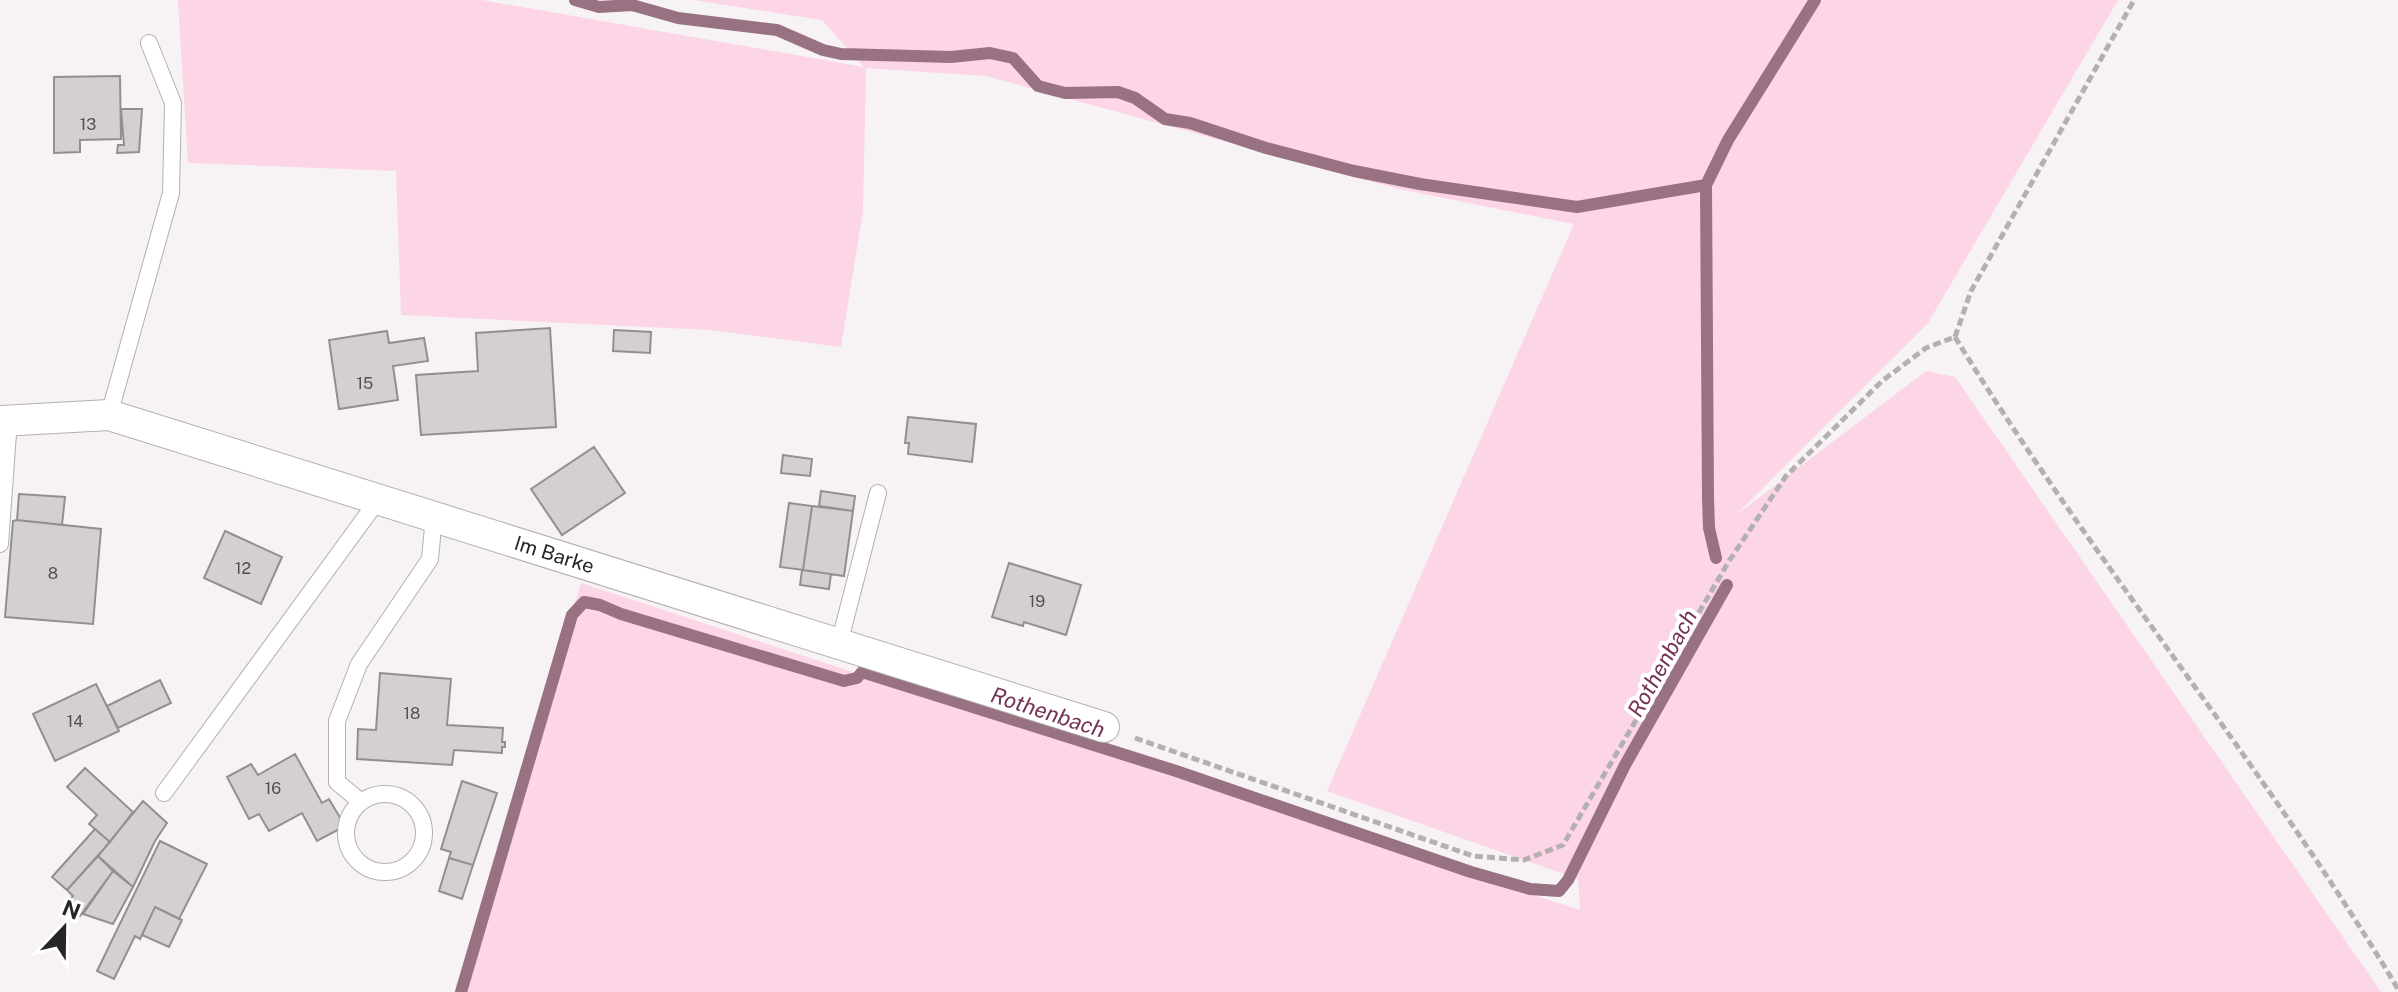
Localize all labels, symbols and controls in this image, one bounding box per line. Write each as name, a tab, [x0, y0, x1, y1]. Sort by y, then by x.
house number: 13	[80, 115, 96, 134]
house number: 15	[357, 374, 373, 393]
street label: Im Barke	[512, 531, 597, 578]
house number: 12	[235, 559, 251, 578]
house number: 8	[48, 564, 58, 583]
house number: 19	[1029, 592, 1045, 611]
water label: Rothenbach	[1622, 605, 1702, 721]
water label: Rothenbach	[988, 681, 1108, 743]
house number: 18	[404, 704, 420, 723]
house number: 14	[67, 712, 83, 731]
house number: 16	[265, 779, 281, 798]
north arrow	[24, 888, 104, 968]
text: N	[59, 894, 84, 925]

